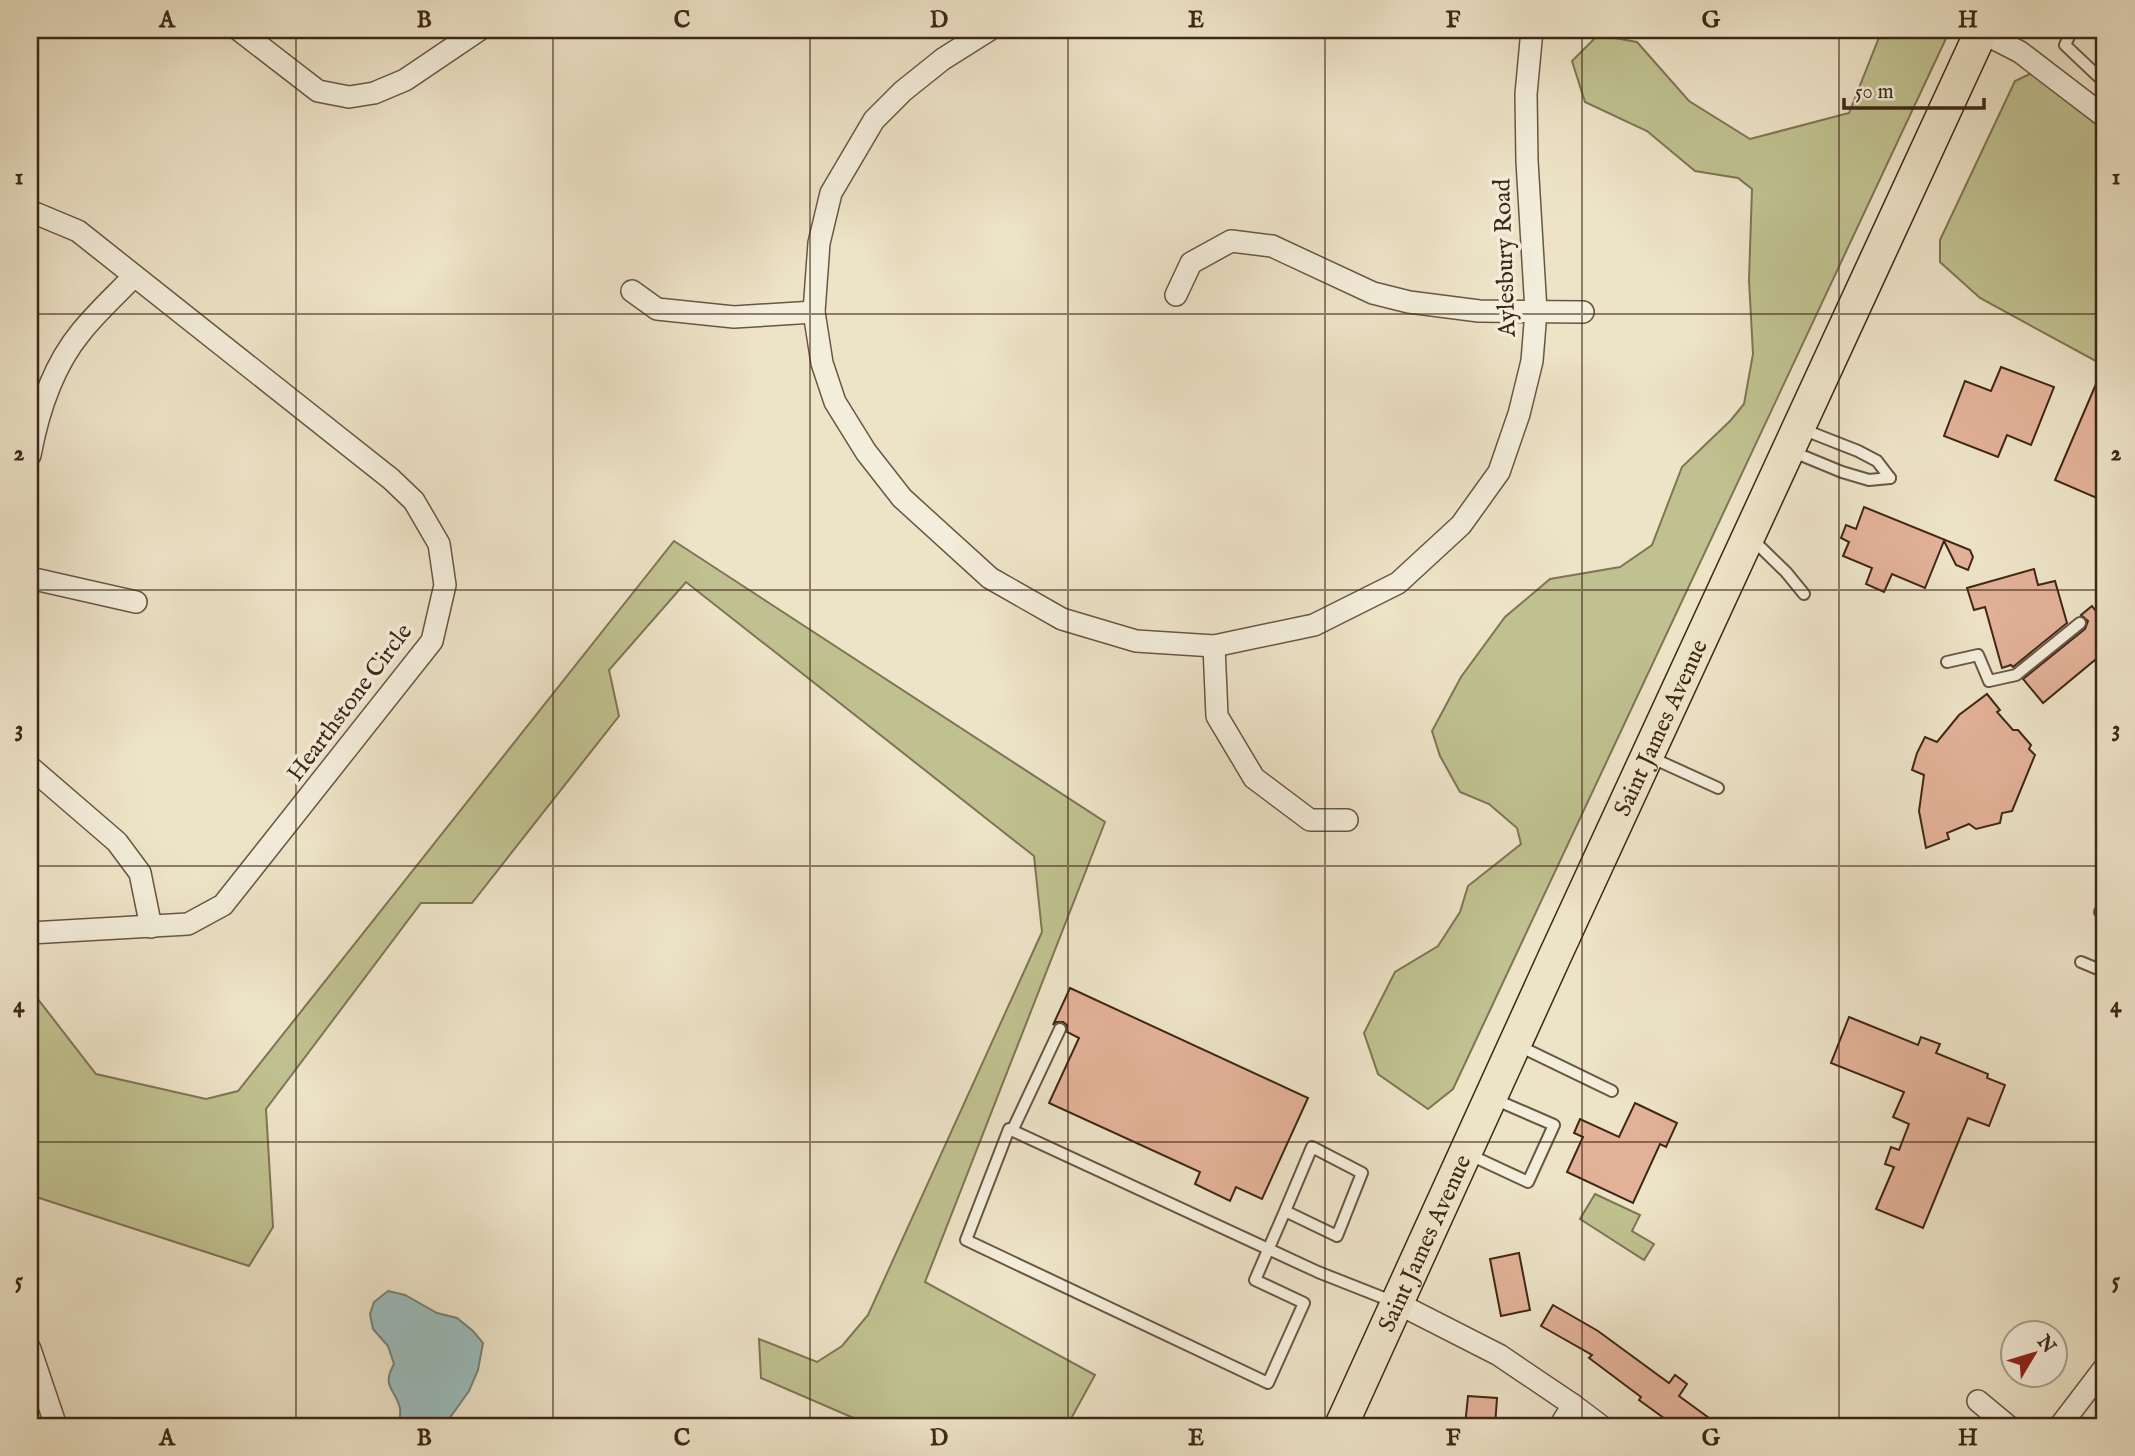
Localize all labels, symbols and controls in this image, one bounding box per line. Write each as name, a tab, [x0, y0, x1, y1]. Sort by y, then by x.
text: A	[158, 6, 176, 35]
text: B	[416, 6, 432, 35]
text: C	[674, 6, 691, 35]
text: D	[930, 6, 948, 35]
text: E	[1188, 6, 1204, 35]
text: F	[1446, 6, 1461, 35]
text: G	[1702, 6, 1721, 35]
text: H	[1958, 6, 1978, 35]
scale bar	[1844, 66, 1984, 110]
text: 50 m	[1855, 79, 1894, 106]
text: 1	[15, 163, 23, 192]
text: 1	[2112, 163, 2120, 192]
street label: Aylesbury Road	[1487, 178, 1524, 339]
text: 2	[14, 439, 25, 468]
text: 2	[2111, 439, 2122, 468]
street label: Hearthstone Circle	[281, 618, 420, 788]
street label: Saint James Avenue	[1608, 635, 1716, 822]
text: 3	[15, 715, 23, 744]
text: 3	[2112, 715, 2120, 744]
text: 4	[13, 991, 25, 1020]
text: 4	[2110, 991, 2122, 1020]
street label: Saint James Avenue	[1372, 1150, 1479, 1337]
text: 5	[15, 1267, 24, 1296]
text: 5	[2112, 1267, 2121, 1296]
north arrow	[1998, 1320, 2068, 1390]
text: N	[2031, 1330, 2061, 1359]
text: A	[158, 1424, 176, 1453]
text: B	[416, 1424, 432, 1453]
text: C	[674, 1424, 691, 1453]
text: D	[930, 1424, 948, 1453]
text: E	[1188, 1424, 1204, 1453]
text: F	[1446, 1424, 1461, 1453]
text: G	[1702, 1424, 1721, 1453]
text: H	[1958, 1424, 1978, 1453]

